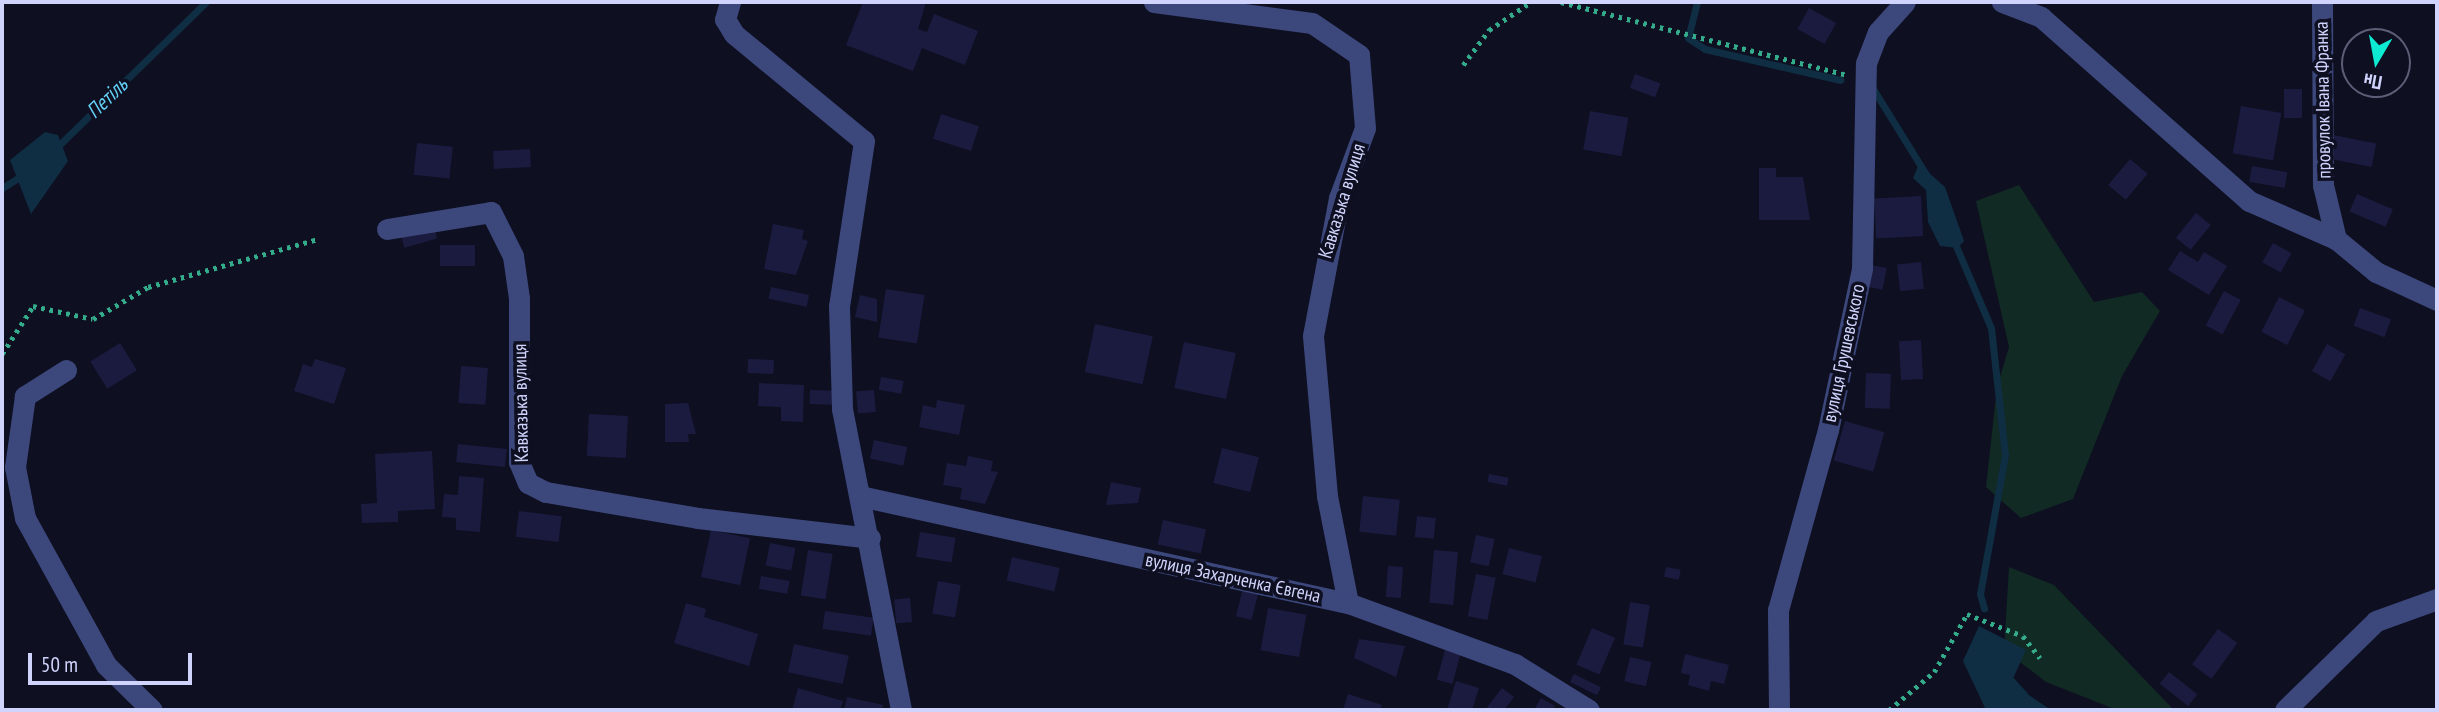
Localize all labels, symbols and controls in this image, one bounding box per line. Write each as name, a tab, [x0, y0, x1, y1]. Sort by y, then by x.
street label: провулок Івана Франка	[2310, 21, 2336, 179]
north arrow	[2341, 28, 2411, 98]
text: Пн	[2362, 68, 2384, 95]
water label: Петіль	[81, 72, 133, 124]
street label: Кавказька вулиця	[1314, 141, 1370, 261]
street label: вулиця Грушевського	[1818, 282, 1870, 424]
street label: Кавказька вулиця	[509, 343, 533, 463]
street label: вулиця Захарченка Євгена	[1143, 548, 1323, 608]
scale bar	[32, 638, 196, 682]
text: 50 m	[41, 651, 78, 678]

